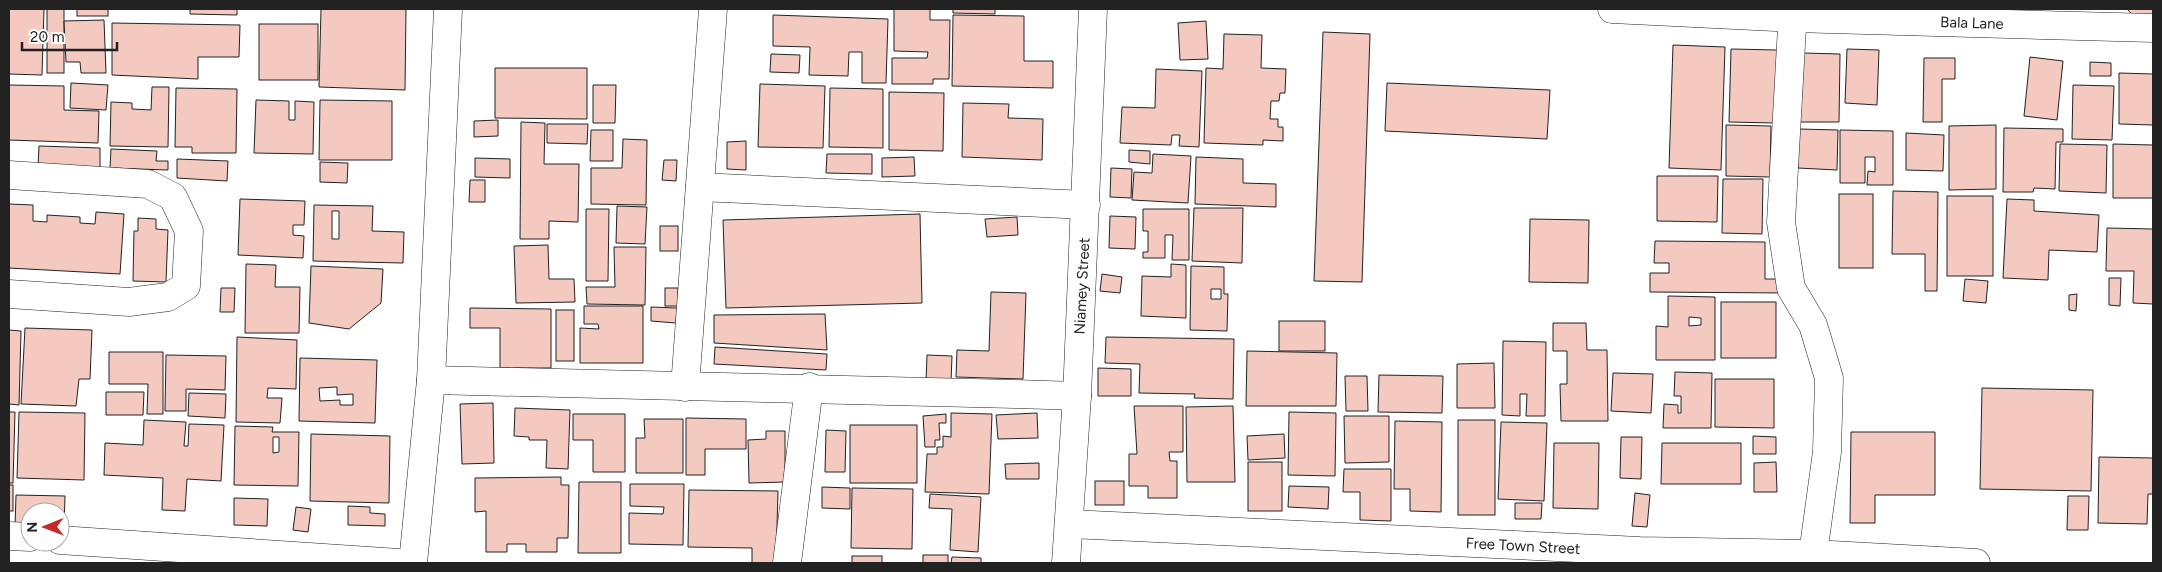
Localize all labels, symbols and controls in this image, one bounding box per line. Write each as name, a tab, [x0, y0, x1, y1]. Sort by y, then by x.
street label: Bala Lane	[1940, 13, 2004, 33]
scale bar	[22, 20, 118, 52]
text: 20 m	[30, 28, 64, 46]
street label: Niamey Street	[1070, 237, 1094, 335]
north arrow	[20, 502, 70, 552]
text: N	[24, 522, 41, 533]
street label: Free Town Street	[1465, 534, 1581, 558]

